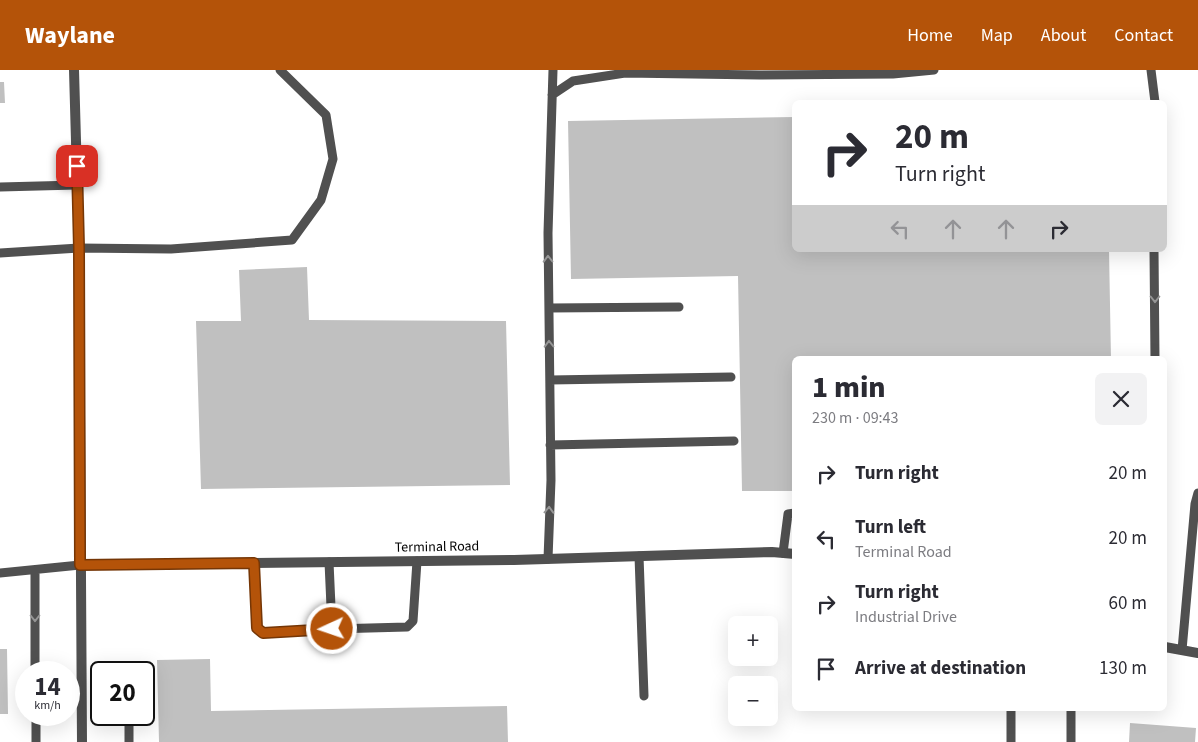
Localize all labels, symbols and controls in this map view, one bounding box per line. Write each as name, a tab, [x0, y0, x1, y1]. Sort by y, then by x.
text: Waylane	[25, 18, 115, 53]
text: Home	[907, 23, 953, 48]
text: Map	[981, 23, 1013, 48]
text: About	[1041, 23, 1086, 48]
text: Contact	[1114, 23, 1173, 48]
text: 20 m	[895, 112, 969, 162]
icon: right	[812, 120, 877, 185]
pin	[56, 145, 98, 187]
icon: arrive	[63, 152, 91, 180]
text: Turn right	[895, 158, 985, 190]
icon: left	[886, 215, 914, 243]
icon: ahead	[939, 215, 967, 243]
icon: ahead	[992, 215, 1020, 243]
icon: right	[1045, 215, 1073, 243]
one-way arrow	[543, 255, 553, 263]
one-way arrow	[1149, 295, 1160, 303]
one-way arrow	[544, 340, 554, 348]
text: 1 min	[812, 366, 886, 409]
button: close	[1095, 373, 1147, 425]
text: 230 m · 09:43	[812, 407, 899, 429]
icon: right	[812, 460, 840, 488]
text: Turn right	[855, 460, 939, 487]
text: 20 m	[1109, 460, 1147, 487]
one-way arrow	[544, 506, 555, 514]
text: Turn left	[855, 514, 926, 541]
icon: left	[812, 525, 840, 553]
text: 20 m	[1109, 525, 1147, 552]
street label: Terminal Road	[395, 536, 479, 558]
text: Terminal Road	[855, 541, 952, 563]
text: Turn right	[855, 579, 939, 606]
icon: right	[812, 590, 840, 618]
text: 60 m	[1109, 590, 1147, 617]
position arrow	[305, 602, 357, 654]
text: Industrial Drive	[855, 606, 957, 628]
one-way arrow	[30, 615, 40, 623]
map controls	[728, 616, 778, 726]
button: +	[728, 616, 778, 666]
icon: arrive	[812, 655, 840, 683]
text: Arrive at destination	[855, 655, 1026, 682]
text: 130 m	[1099, 655, 1147, 682]
speed limit sign: 20	[90, 661, 155, 726]
text: 14	[34, 669, 61, 705]
button: −	[728, 676, 778, 726]
text: km/h	[34, 697, 61, 714]

